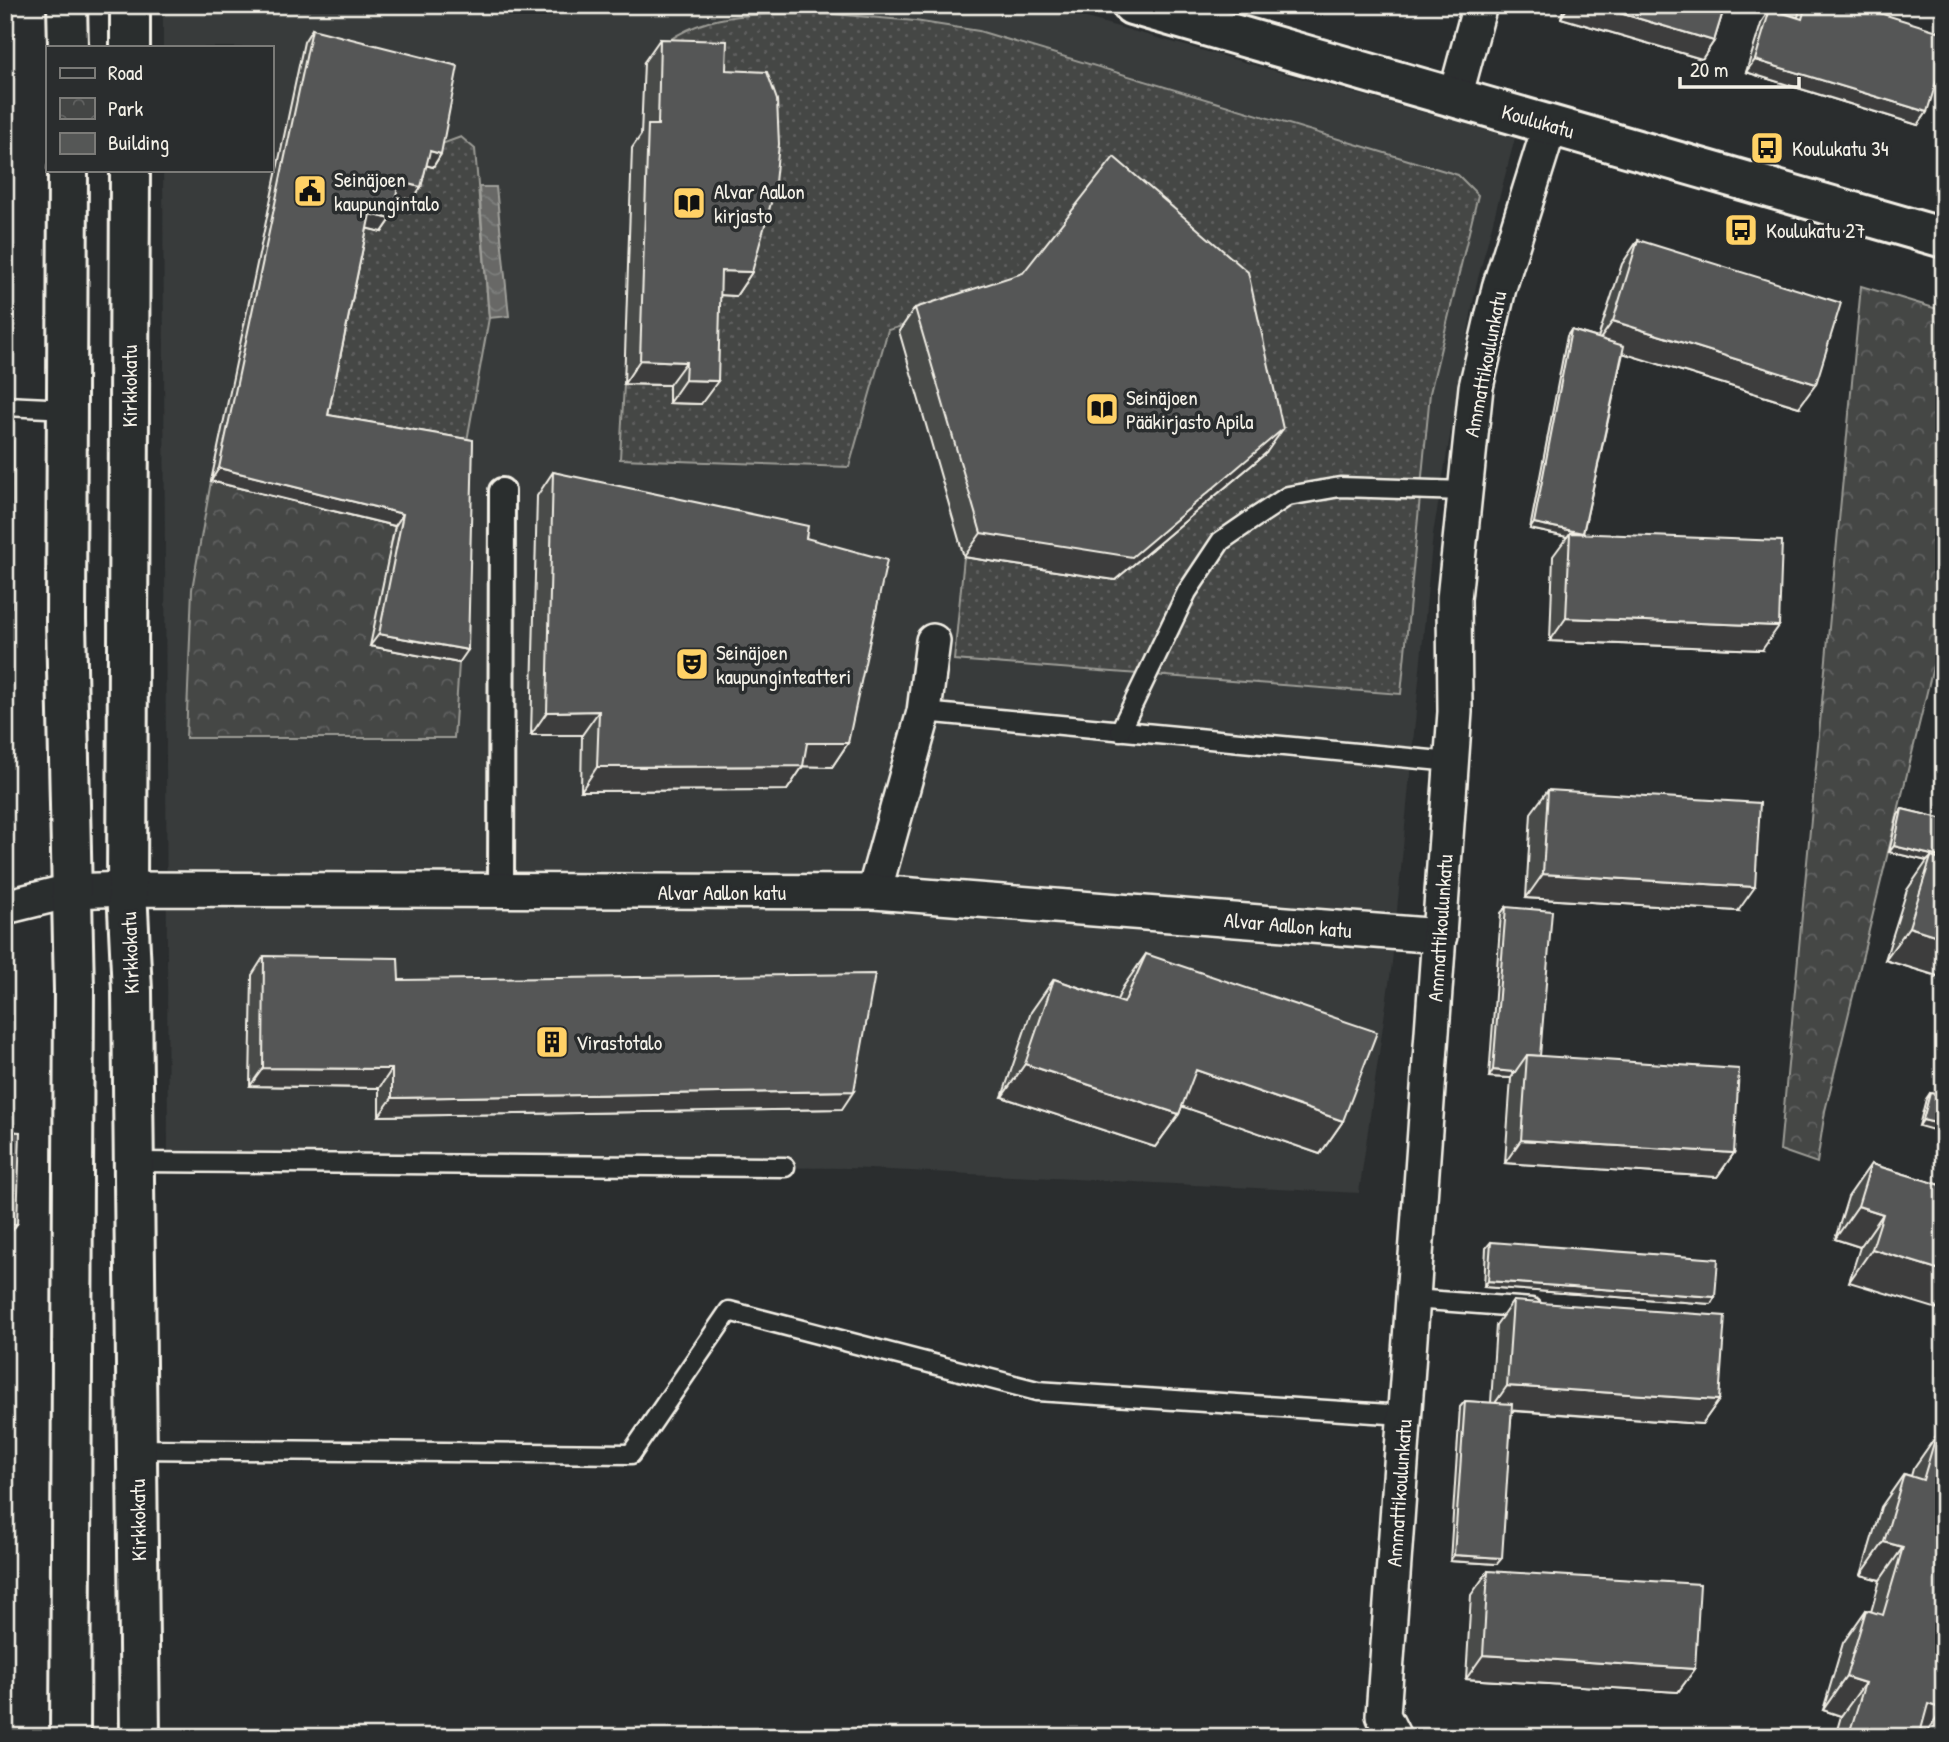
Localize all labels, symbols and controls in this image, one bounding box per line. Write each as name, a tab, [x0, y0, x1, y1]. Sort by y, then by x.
legend	[46, 46, 273, 172]
scale bar	[1680, 46, 1798, 90]
text: 20 m	[1690, 55, 1728, 84]
text: Road	[108, 58, 142, 87]
text: Park	[108, 94, 143, 123]
street label: Koulukatu	[1498, 97, 1578, 145]
text: Building	[108, 128, 169, 157]
bus stop icon: Koulukatu 34	[1748, 129, 1786, 167]
place label: Koulukatu 34	[1792, 134, 1889, 163]
place label: Seinäjoen kaupungintalo	[334, 165, 439, 218]
public building icon: Seinäjoen kaupungintalo	[291, 172, 329, 210]
place label: Alvar Aallon kirjasto	[714, 177, 805, 230]
library icon: Alvar Aallon kirjasto	[670, 184, 708, 222]
bus stop icon: Koulukatu 27	[1722, 211, 1760, 249]
place label: Koulukatu 27	[1766, 216, 1865, 245]
street label: Ammattikoulunkatu	[1457, 288, 1513, 439]
street label: Kirkkokatu	[115, 344, 144, 427]
place label: Seinäjoen Pääkirjasto Apila	[1126, 383, 1254, 436]
library icon: Seinäjoen Pääkirjasto Apila	[1083, 390, 1121, 428]
place label: Seinäjoen kaupunginteatteri	[716, 638, 851, 691]
theatre icon: Seinäjoen kaupunginteatteri	[673, 645, 711, 683]
street label: Ammattikoulunkatu	[1420, 853, 1460, 1003]
street label: Alvar Aallon katu	[658, 878, 787, 907]
street label: Alvar Aallon katu	[1223, 905, 1354, 945]
street label: Kirkkokatu	[114, 911, 146, 995]
building icon: Virastotalo	[533, 1023, 571, 1061]
place label: Virastotalo	[576, 1028, 662, 1057]
street label: Ammattikoulunkatu	[1379, 1418, 1419, 1568]
street label: Kirkkokatu	[123, 1478, 153, 1561]

